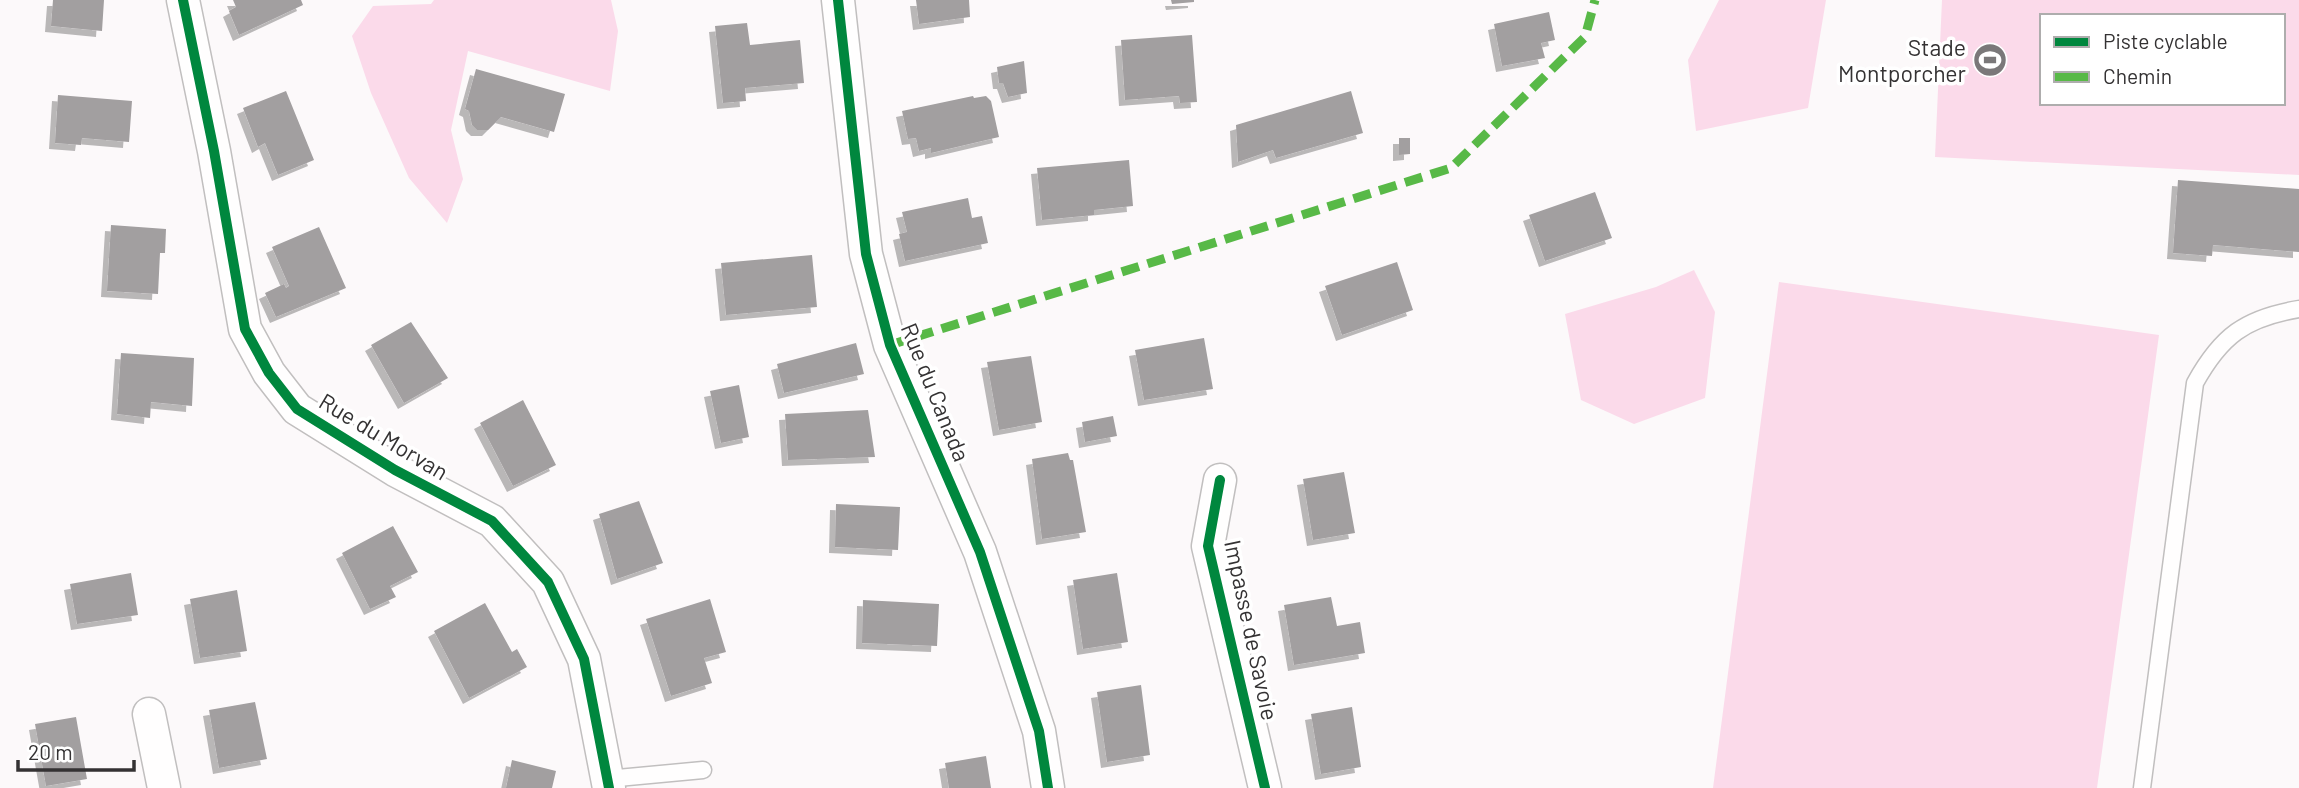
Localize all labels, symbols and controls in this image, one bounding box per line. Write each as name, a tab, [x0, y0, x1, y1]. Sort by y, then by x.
legend	[2040, 14, 2285, 105]
text: Piste cyclable	[2103, 28, 2228, 53]
place label: Stade Montporcher	[1838, 33, 1967, 87]
sports icon: Stade Montporcher	[1971, 41, 2009, 79]
text: Chemin	[2103, 63, 2172, 88]
street label: Rue du Canada	[896, 319, 976, 465]
street label: Rue du Morvan	[314, 387, 454, 485]
street label: Impasse de Savoie	[1219, 537, 1285, 723]
scale bar	[18, 728, 133, 772]
text: 20 m	[28, 739, 73, 764]

